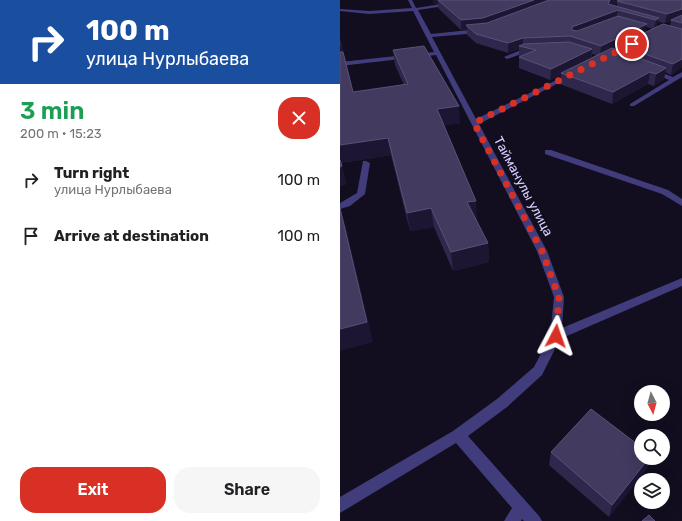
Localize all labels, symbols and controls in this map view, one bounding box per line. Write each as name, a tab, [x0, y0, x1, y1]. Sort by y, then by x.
text: 100 m	[86, 14, 170, 47]
icon: right	[20, 16, 72, 68]
pin	[615, 27, 649, 61]
icon: arrive	[621, 33, 643, 55]
text: улица Нурлыбаева	[86, 48, 249, 70]
text: 3 min	[20, 97, 84, 125]
button: close	[278, 97, 320, 139]
text: 200 m · 15:23	[20, 126, 102, 141]
street label: Тайманулы улица	[491, 134, 556, 239]
text: Turn right	[54, 164, 129, 182]
icon: right	[20, 169, 42, 191]
text: 100 m	[278, 171, 320, 189]
text: улица Нурлыбаева	[54, 182, 172, 197]
icon: arrive	[20, 225, 42, 247]
text: Arrive at destination	[54, 227, 209, 245]
text: 100 m	[278, 227, 320, 245]
position arrow	[535, 315, 577, 357]
north arrow	[634, 385, 670, 421]
map controls	[634, 385, 670, 509]
button: search	[634, 429, 670, 465]
button: Exit	[20, 467, 166, 513]
button: Share	[174, 467, 320, 513]
button: layers	[634, 473, 670, 509]

